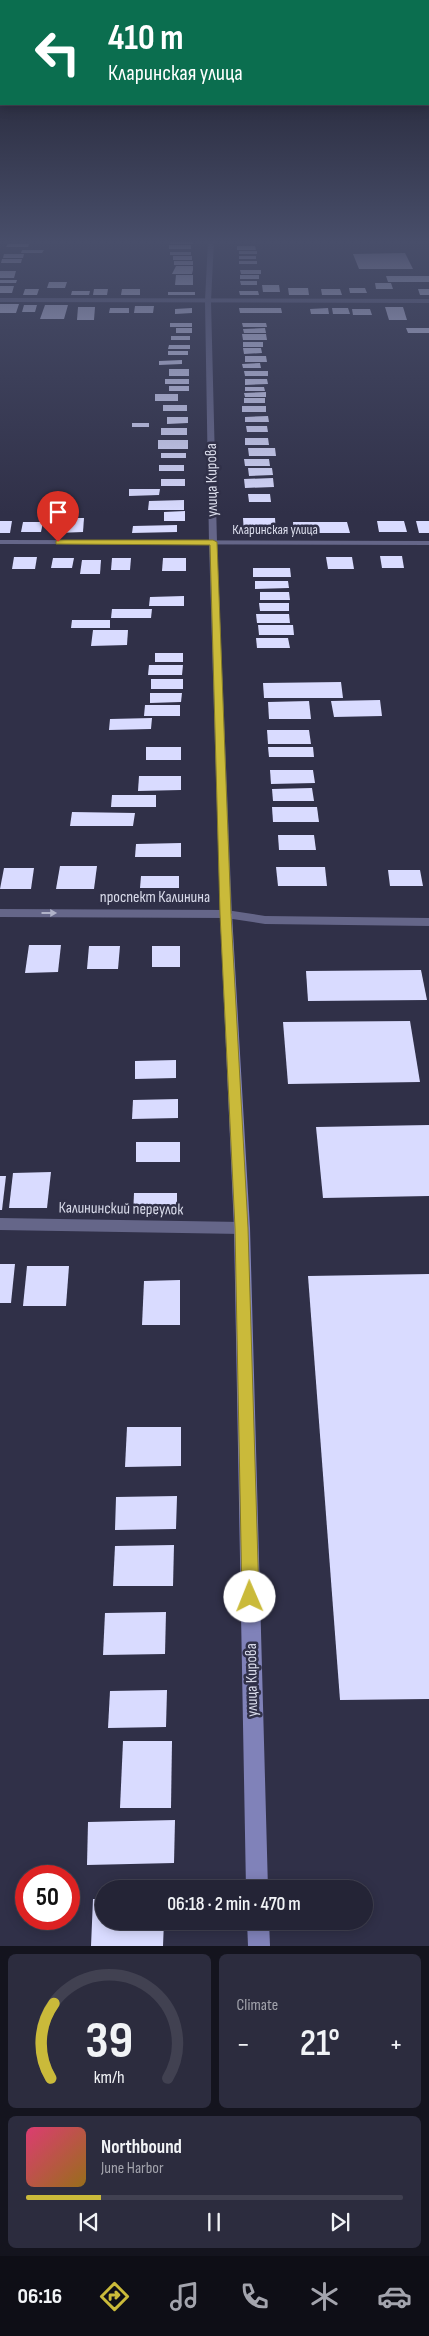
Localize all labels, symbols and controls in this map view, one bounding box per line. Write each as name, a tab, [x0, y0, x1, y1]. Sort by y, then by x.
text: 410 m	[108, 17, 183, 60]
icon: left	[25, 20, 90, 85]
text: Кларинская улица	[108, 60, 243, 87]
street label: улица Кирова	[202, 443, 222, 517]
pin	[37, 491, 79, 542]
icon: arrive	[44, 498, 72, 526]
street label: Кларинская улица	[232, 521, 318, 538]
street label: проспект Калинина	[100, 888, 210, 907]
one-way arrow	[41, 909, 57, 917]
street label: Калининский переулок	[58, 1198, 184, 1220]
position arrow	[223, 1570, 275, 1622]
street label: улица Кирова	[242, 1643, 262, 1717]
speed limit sign: 50	[15, 1865, 80, 1930]
text: 06:18 · 2 min · 470 m	[167, 1893, 301, 1916]
text: Climate	[237, 1996, 278, 2015]
text: 39	[85, 2010, 133, 2073]
text: 21°	[300, 2021, 340, 2066]
text: −	[237, 2028, 250, 2061]
text: +	[389, 2028, 403, 2061]
text: km/h	[94, 2067, 125, 2088]
text: Northbound	[101, 2136, 182, 2159]
text: June Harbor	[101, 2159, 164, 2178]
icon: previous	[75, 2208, 103, 2236]
icon: pause	[200, 2208, 228, 2236]
icon: next	[326, 2208, 354, 2236]
icon: directions	[97, 2279, 132, 2314]
icon: music	[167, 2279, 202, 2314]
icon: phone	[237, 2279, 272, 2314]
icon: climate	[307, 2279, 342, 2314]
icon: car	[377, 2279, 412, 2314]
text: 06:16	[17, 2283, 62, 2310]

